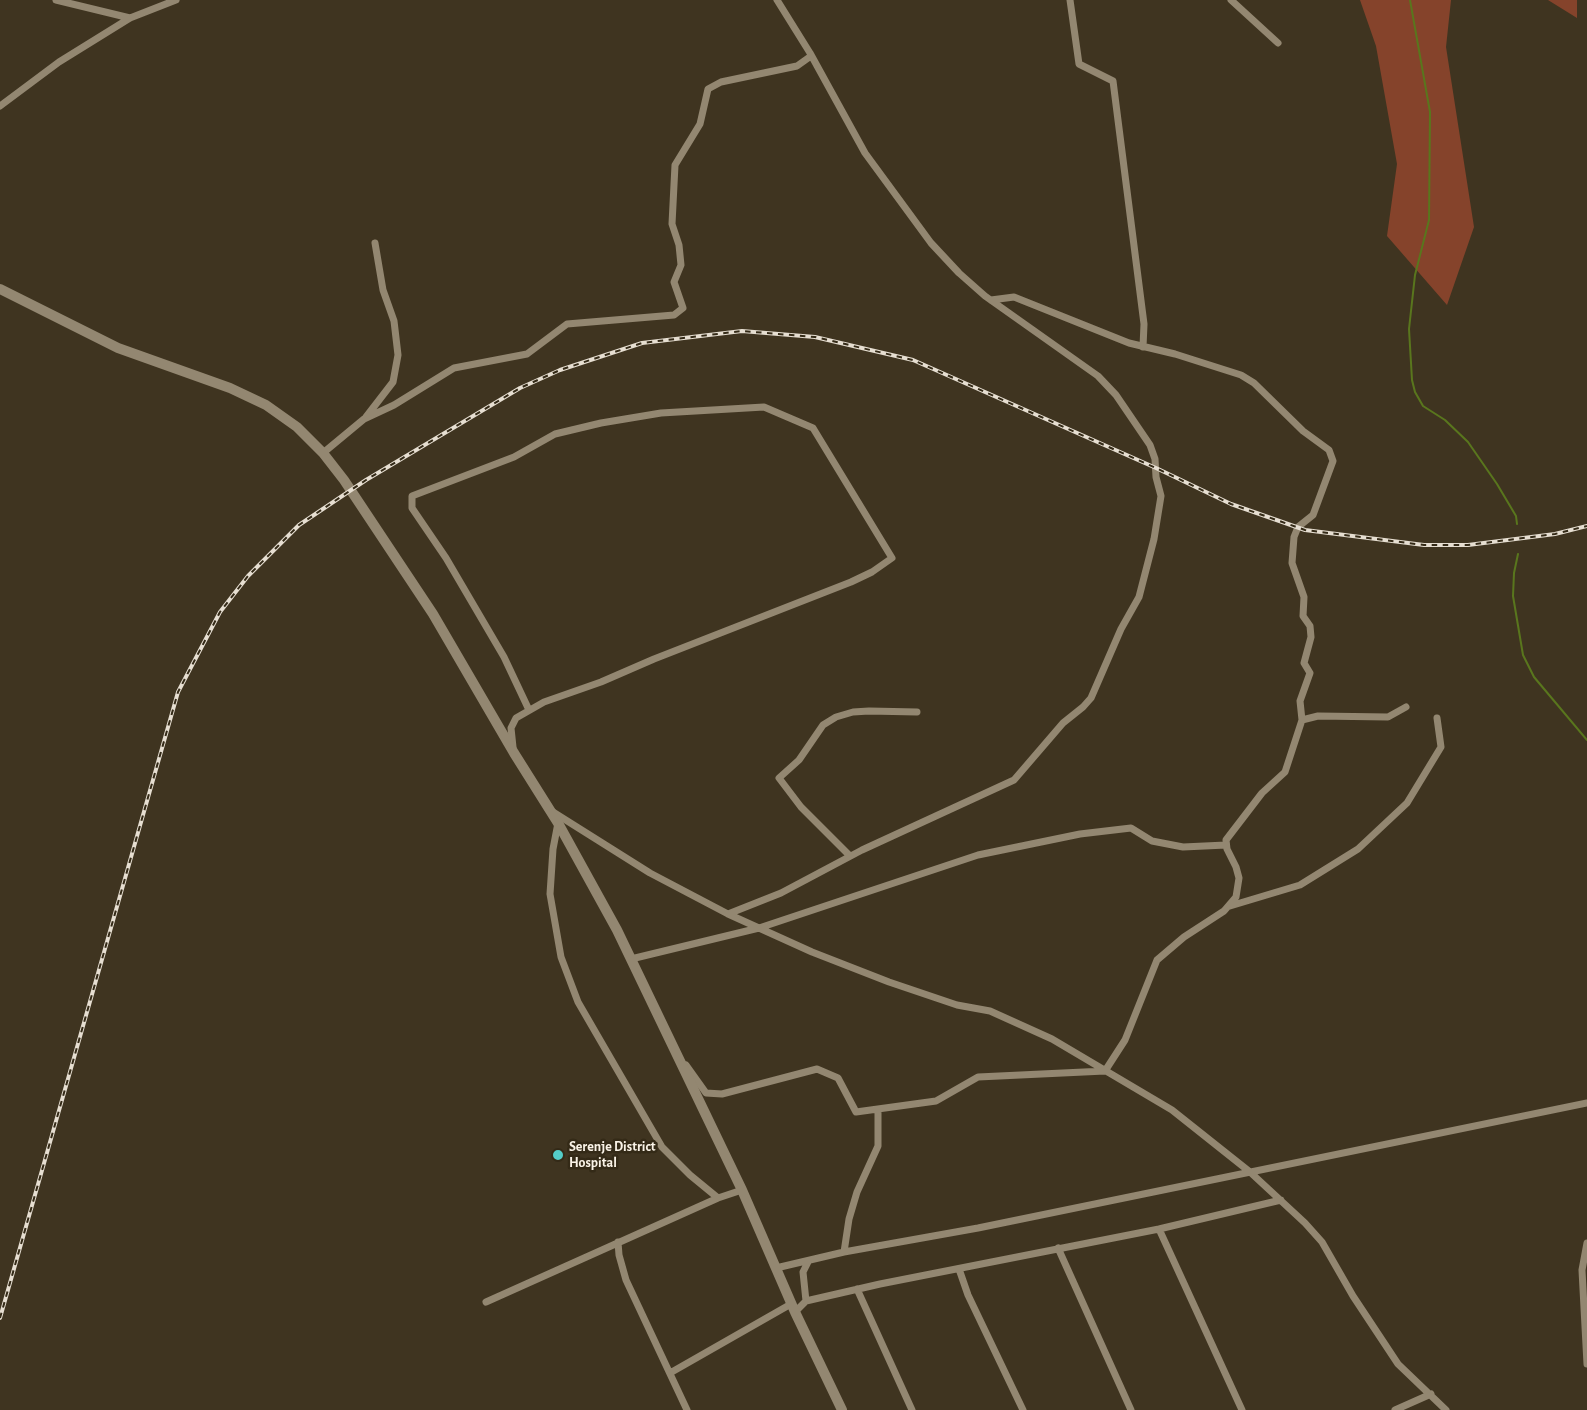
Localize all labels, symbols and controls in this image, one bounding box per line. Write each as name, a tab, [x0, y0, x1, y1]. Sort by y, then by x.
place label: Serenje District Hospital	[569, 1139, 656, 1172]
marker: Serenje District Hospital	[551, 1148, 565, 1162]

